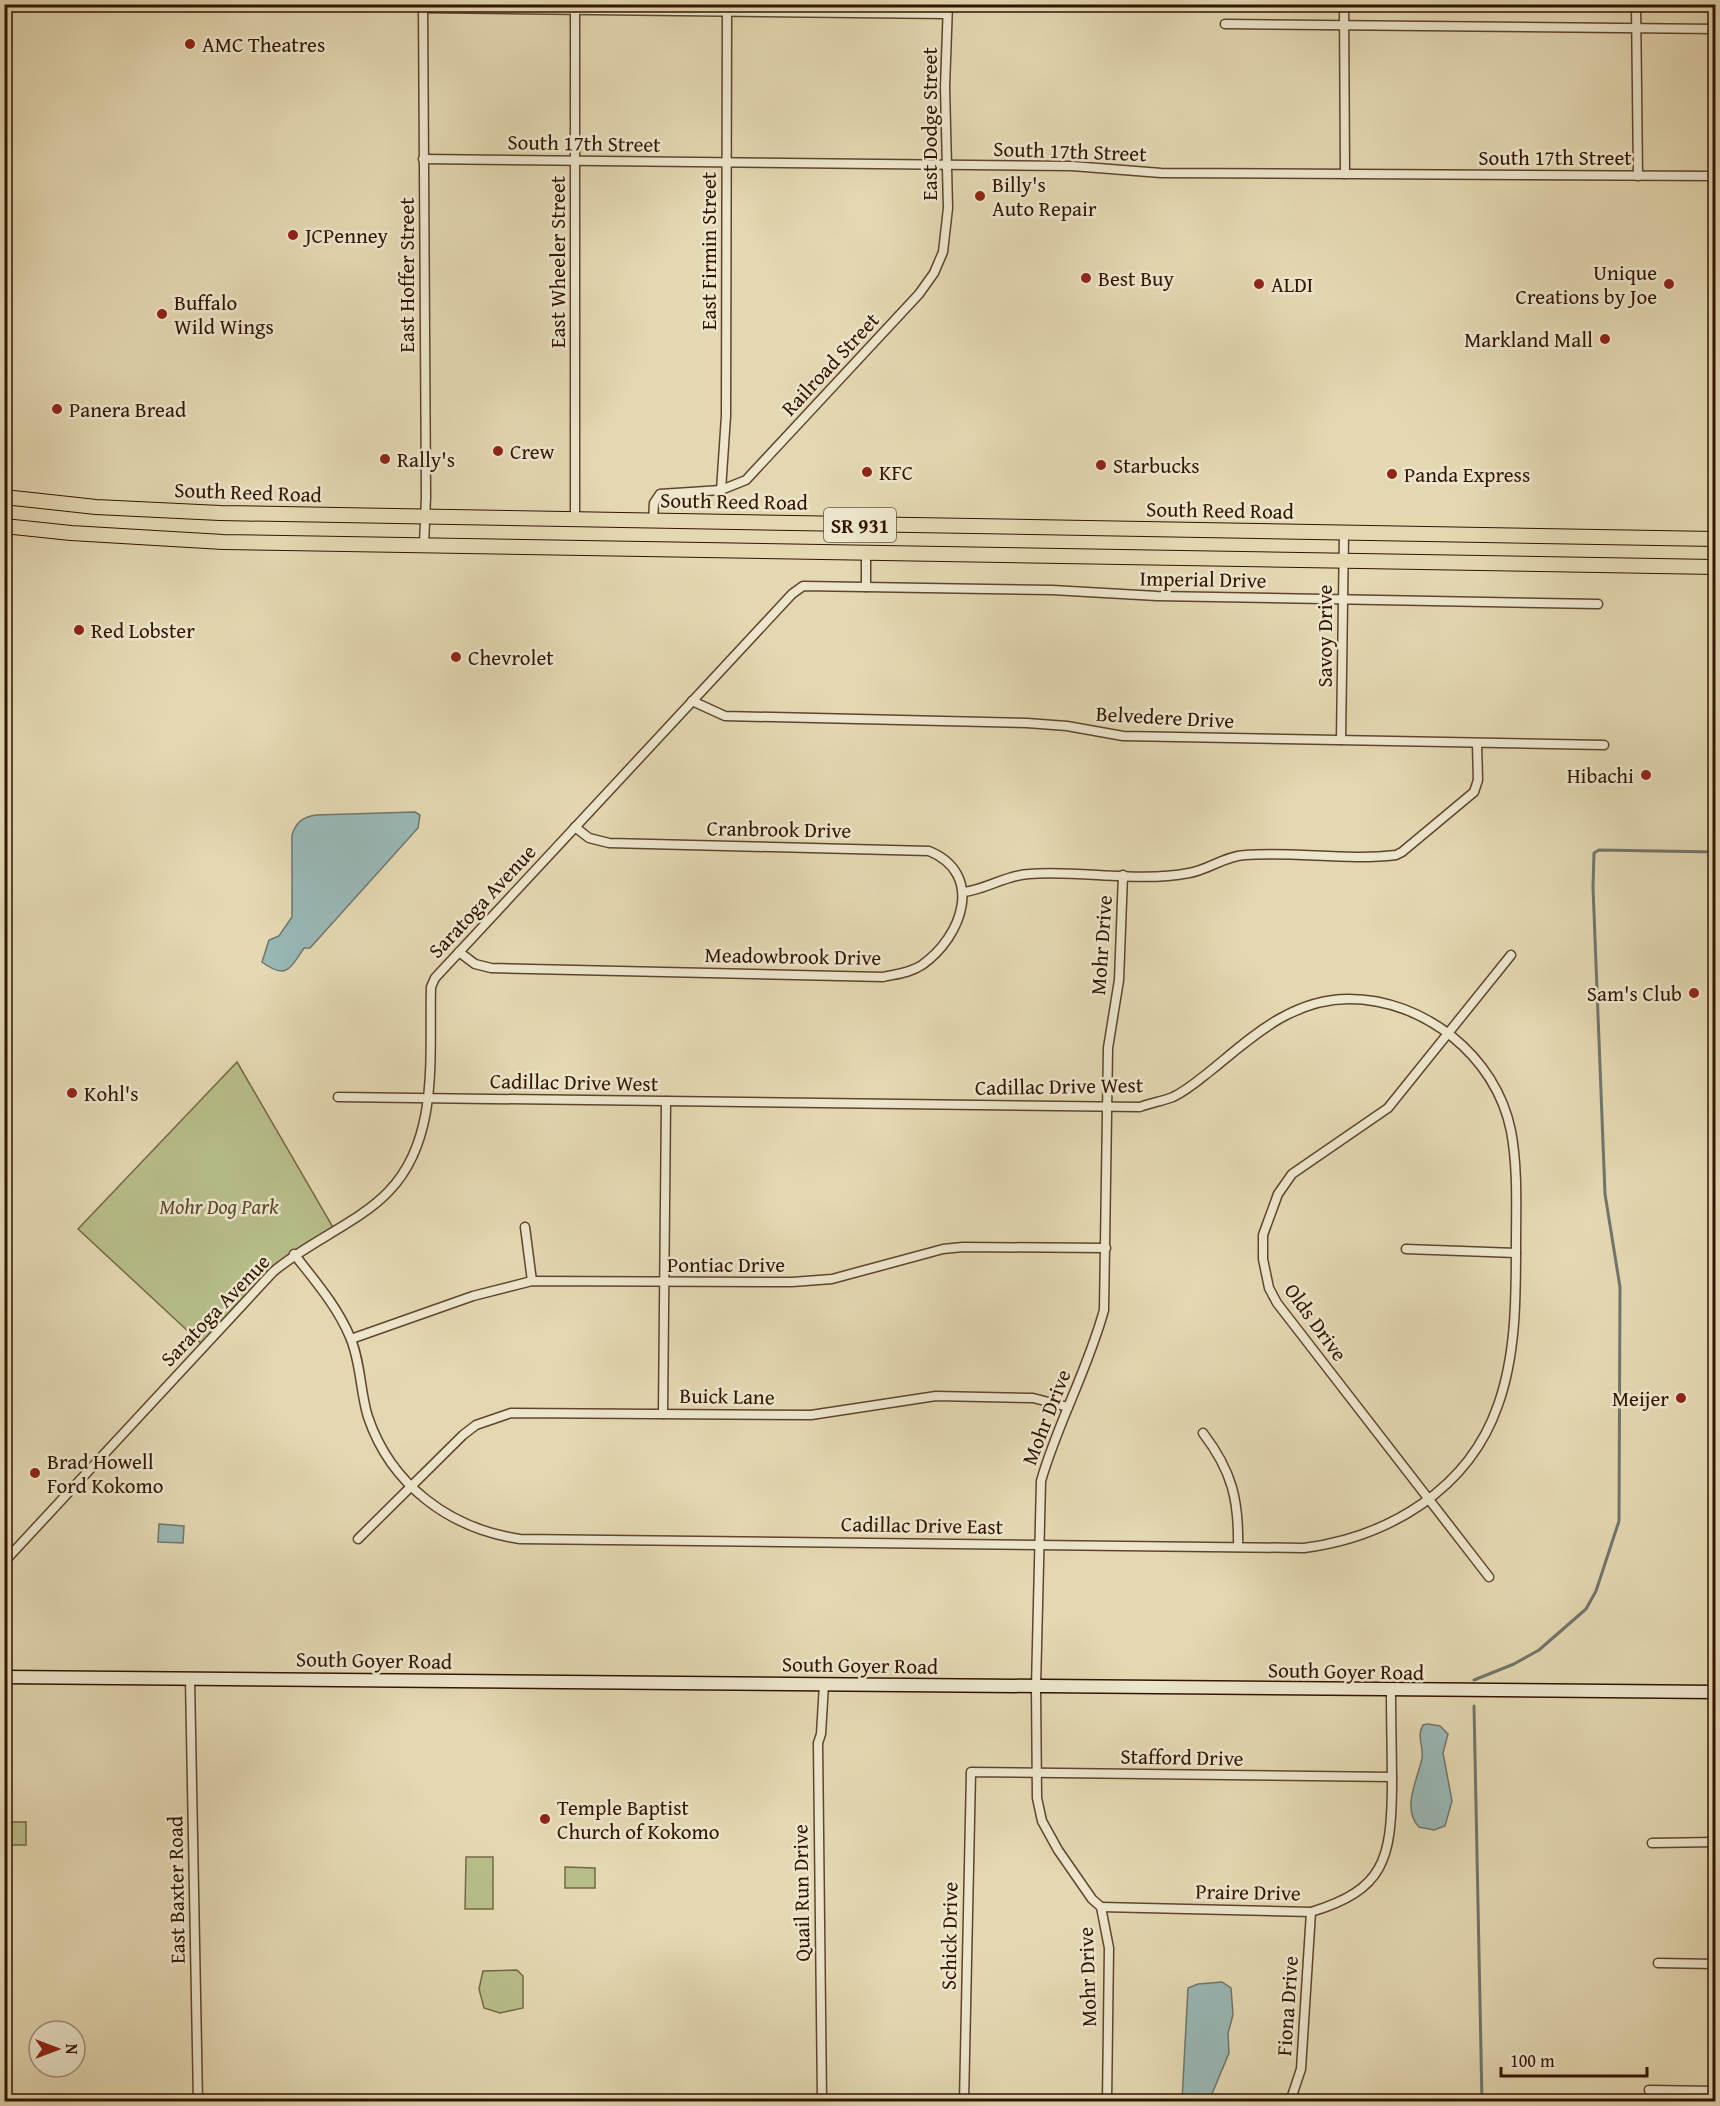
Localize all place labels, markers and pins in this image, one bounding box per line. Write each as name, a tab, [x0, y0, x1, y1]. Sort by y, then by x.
place label: AMC Theatres	[202, 29, 325, 60]
marker: AMC Theatres	[183, 37, 197, 51]
place label: Billy's Auto Repair	[992, 169, 1097, 224]
marker: Billy's Auto Repair	[973, 189, 987, 203]
place label: JCPenney	[302, 220, 389, 251]
marker: JCPenney	[286, 228, 300, 242]
place label: Unique Creations by Joe	[1516, 257, 1657, 312]
place label: Best Buy	[1098, 263, 1174, 294]
place label: ALDI	[1271, 269, 1313, 300]
marker: Best Buy	[1079, 271, 1093, 285]
marker: ALDI	[1252, 277, 1266, 291]
marker: Unique Creations by Joe	[1662, 277, 1676, 291]
place label: Buffalo Wild Wings	[174, 287, 274, 342]
marker: Buffalo Wild Wings	[155, 307, 169, 321]
place label: Markland Mall	[1464, 324, 1593, 355]
marker: Markland Mall	[1598, 332, 1612, 346]
place label: Panera Bread	[69, 394, 187, 425]
marker: Panera Bread	[50, 402, 64, 416]
place label: Crew	[510, 436, 555, 467]
place label: Rally's	[397, 444, 455, 475]
marker: Crew	[491, 444, 505, 458]
place label: Starbucks	[1113, 450, 1199, 481]
marker: Rally's	[378, 452, 392, 466]
place label: KFC	[879, 457, 913, 488]
marker: Starbucks	[1094, 458, 1108, 472]
place label: Panda Express	[1404, 459, 1530, 490]
marker: KFC	[860, 465, 874, 479]
marker: Panda Express	[1385, 467, 1399, 481]
place label: Red Lobster	[91, 615, 195, 646]
marker: Red Lobster	[72, 623, 86, 637]
place label: Chevrolet	[468, 642, 554, 673]
marker: Chevrolet	[449, 650, 463, 664]
place label: Hibachi	[1567, 760, 1634, 791]
marker: Hibachi	[1639, 768, 1653, 782]
place label: Sam's Club	[1587, 978, 1682, 1009]
marker: Sam's Club	[1687, 986, 1701, 1000]
place label: Kohl's	[84, 1078, 139, 1109]
marker: Kohl's	[65, 1086, 79, 1100]
place label: Meijer	[1612, 1383, 1669, 1414]
marker: Meijer	[1674, 1391, 1688, 1405]
place label: Brad Howell Ford Kokomo	[47, 1446, 163, 1501]
marker: Brad Howell Ford Kokomo	[28, 1466, 42, 1480]
place label: Temple Baptist Church of Kokomo	[557, 1792, 719, 1847]
marker: Temple Baptist Church of Kokomo	[538, 1812, 552, 1826]

